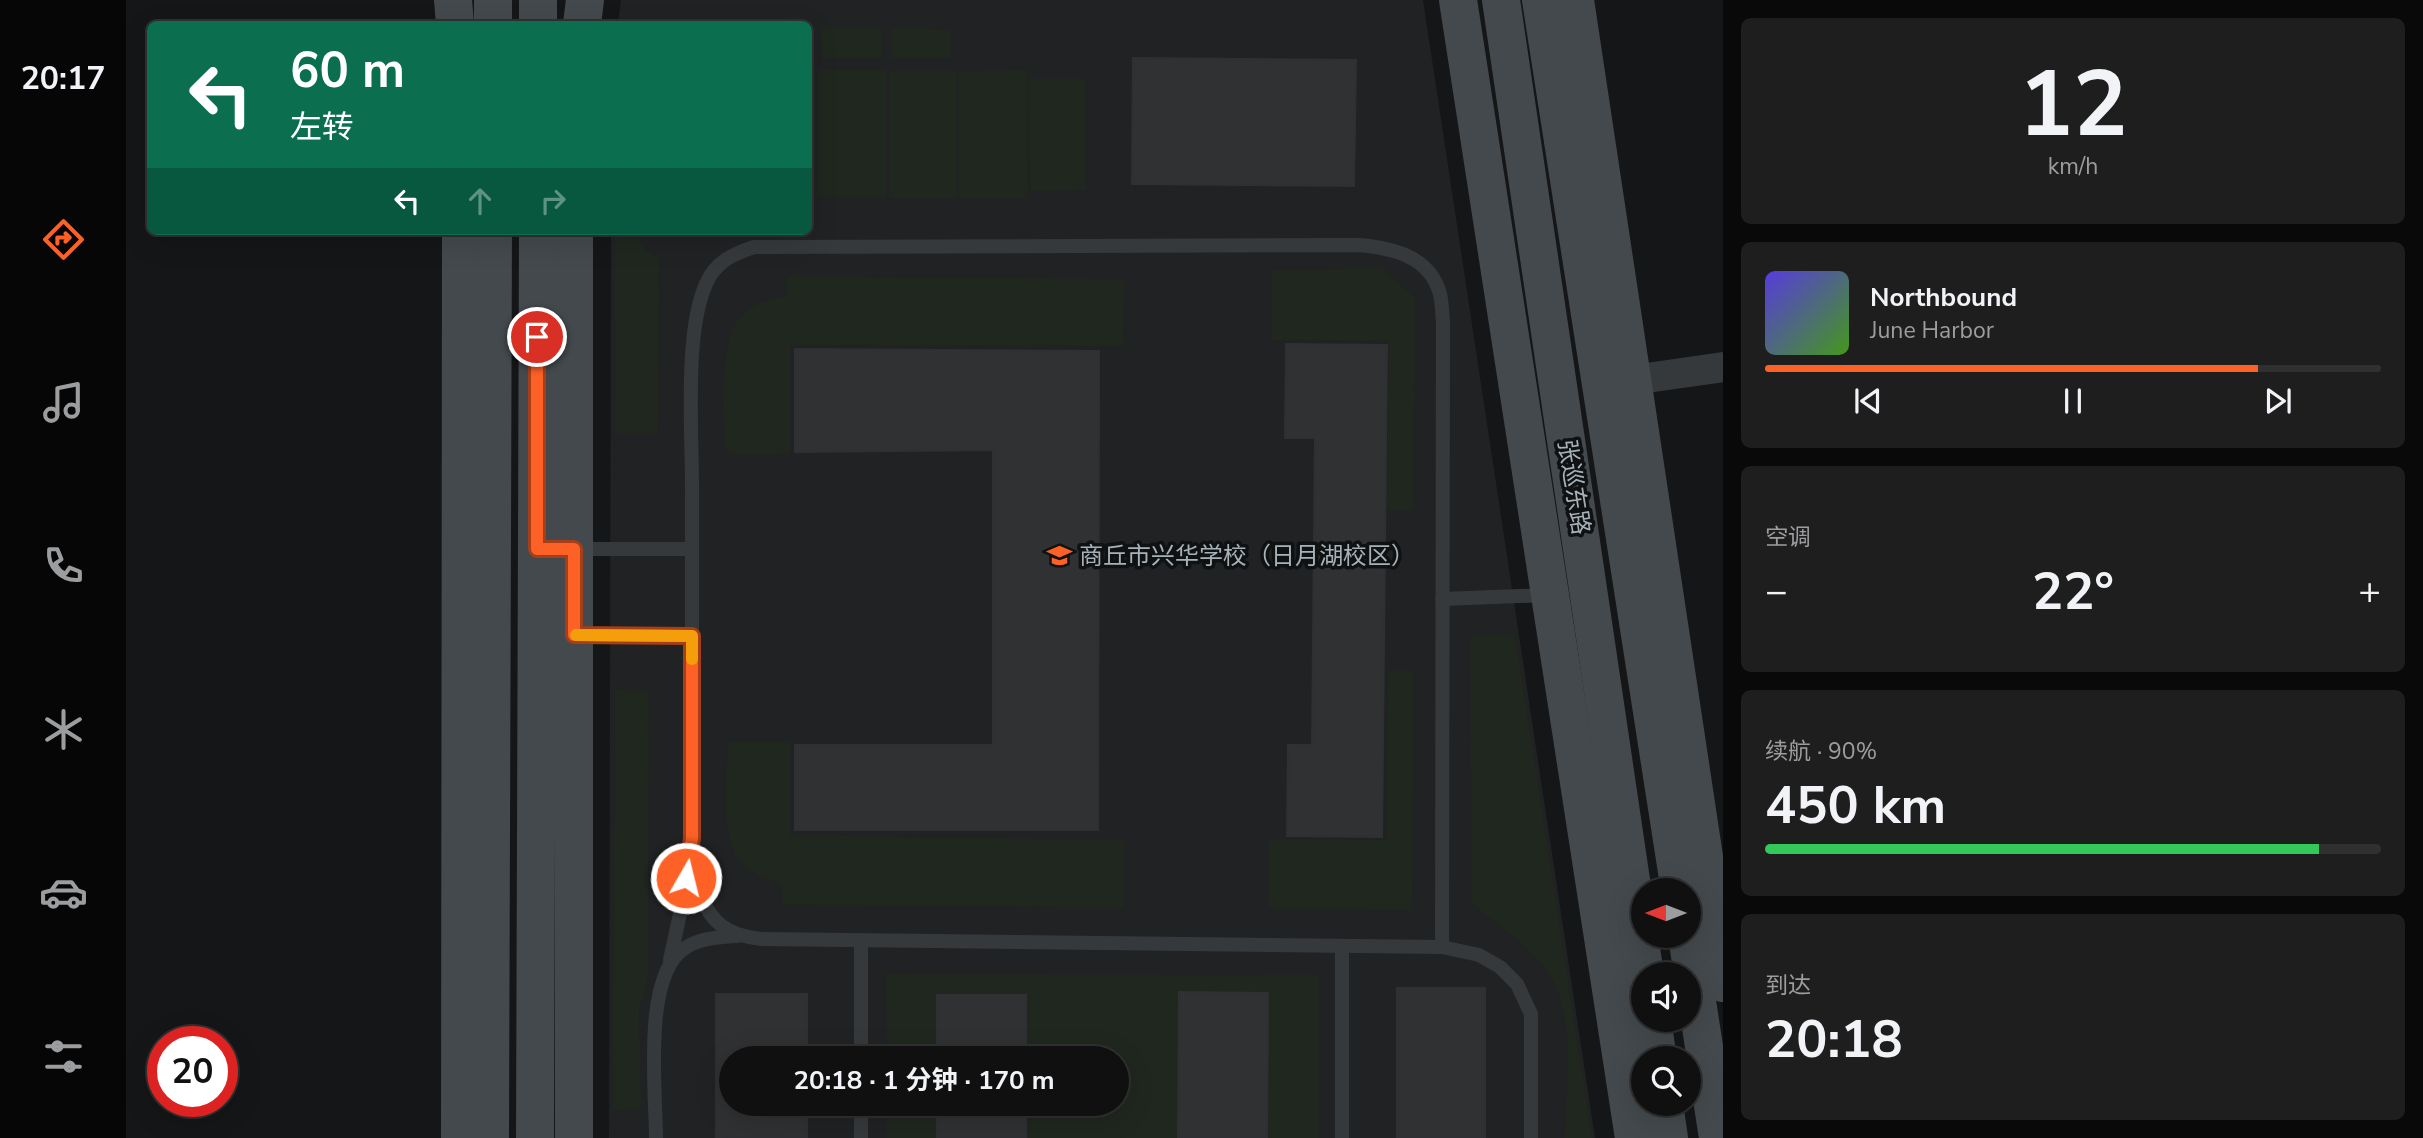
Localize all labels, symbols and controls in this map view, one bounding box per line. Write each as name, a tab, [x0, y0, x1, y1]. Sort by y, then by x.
text: 60 m	[290, 37, 405, 104]
text: 12	[2018, 43, 2128, 167]
icon: left	[175, 49, 266, 140]
text: 20:17	[21, 57, 105, 100]
text: 左转	[290, 106, 354, 149]
text: km/h	[2048, 151, 2098, 182]
icon: left	[388, 182, 426, 220]
icon: ahead	[461, 182, 499, 220]
icon: right	[534, 182, 572, 220]
icon: directions	[39, 215, 88, 264]
text: Northbound	[1870, 280, 2017, 315]
pin	[507, 307, 567, 367]
text: June Harbor	[1870, 315, 1994, 346]
icon: arrive	[518, 318, 556, 356]
icon: music	[39, 378, 88, 427]
icon: previous	[1849, 382, 1887, 420]
icon: pause	[2054, 382, 2092, 420]
icon: next	[2259, 382, 2297, 420]
street label: 张巡东路	[1551, 437, 1597, 537]
text: 空调	[1765, 522, 1811, 553]
place label: 商丘市兴华学校（日月湖校区）	[1079, 540, 1415, 572]
icon: phone	[39, 541, 88, 590]
school or university icon: 商丘市兴华学校（日月湖校区）	[1045, 542, 1073, 570]
text: 22°	[2032, 556, 2114, 627]
text: −	[1765, 566, 1788, 617]
text: +	[2358, 566, 2381, 617]
icon: climate	[39, 705, 88, 754]
text: 续航 · 90%	[1765, 736, 1877, 767]
text: 450 km	[1765, 770, 1946, 841]
position arrow	[649, 841, 723, 915]
icon: car	[39, 868, 88, 917]
north arrow	[1631, 878, 1701, 948]
map controls	[1631, 878, 1701, 1116]
button: sound	[1631, 962, 1701, 1032]
text: 到达	[1765, 970, 1811, 1001]
text: 20:18	[1765, 1004, 1903, 1075]
speed limit sign: 20	[147, 1026, 238, 1117]
icon: filters	[39, 1032, 88, 1081]
button: search	[1631, 1046, 1701, 1116]
text: 20:18 · 1 分钟 · 170 m	[793, 1063, 1055, 1098]

